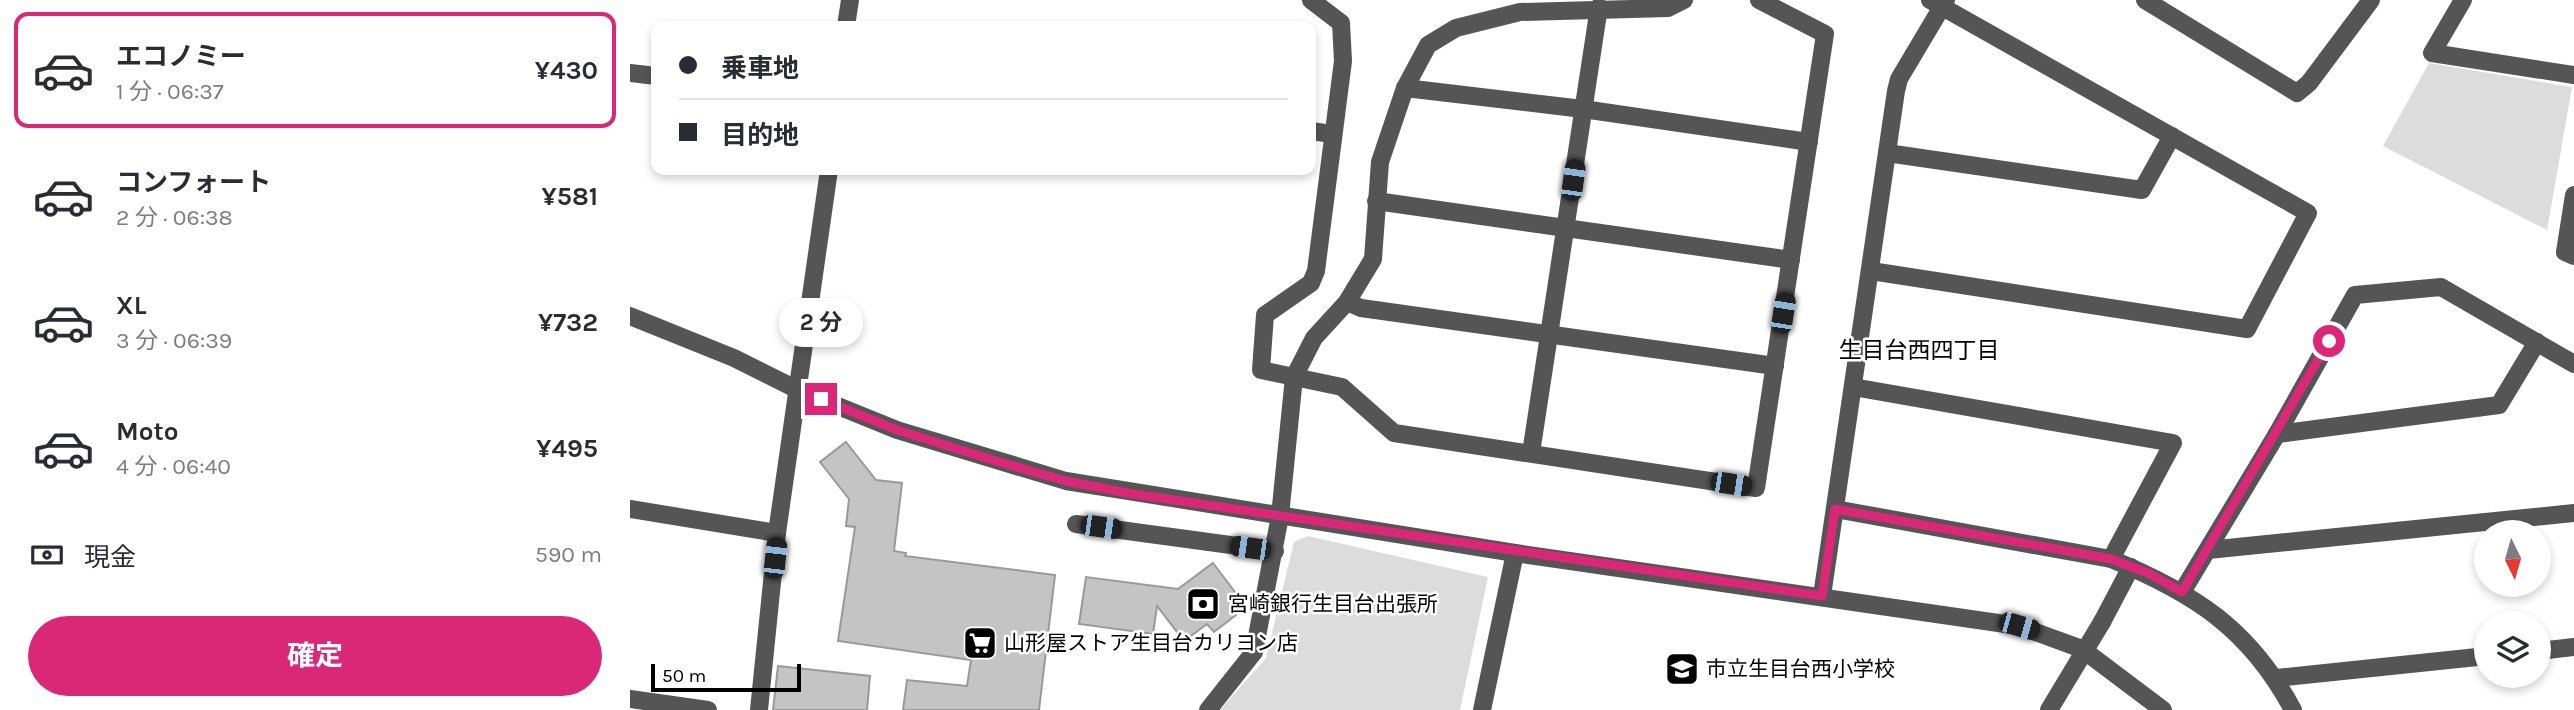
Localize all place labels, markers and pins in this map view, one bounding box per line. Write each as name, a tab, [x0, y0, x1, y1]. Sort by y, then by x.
bank icon: 宮崎銀行生目台出張所	[1184, 585, 1222, 623]
place label: 宮崎銀行生目台出張所	[1228, 592, 1438, 616]
supermarket icon: 山形屋ストア生目台カリヨン店	[961, 624, 999, 662]
place label: 山形屋ストア生目台カリヨン店	[1004, 631, 1298, 655]
school or university icon: 市立生目台西小学校	[1663, 650, 1701, 688]
place label: 市立生目台西小学校	[1706, 657, 1895, 681]

